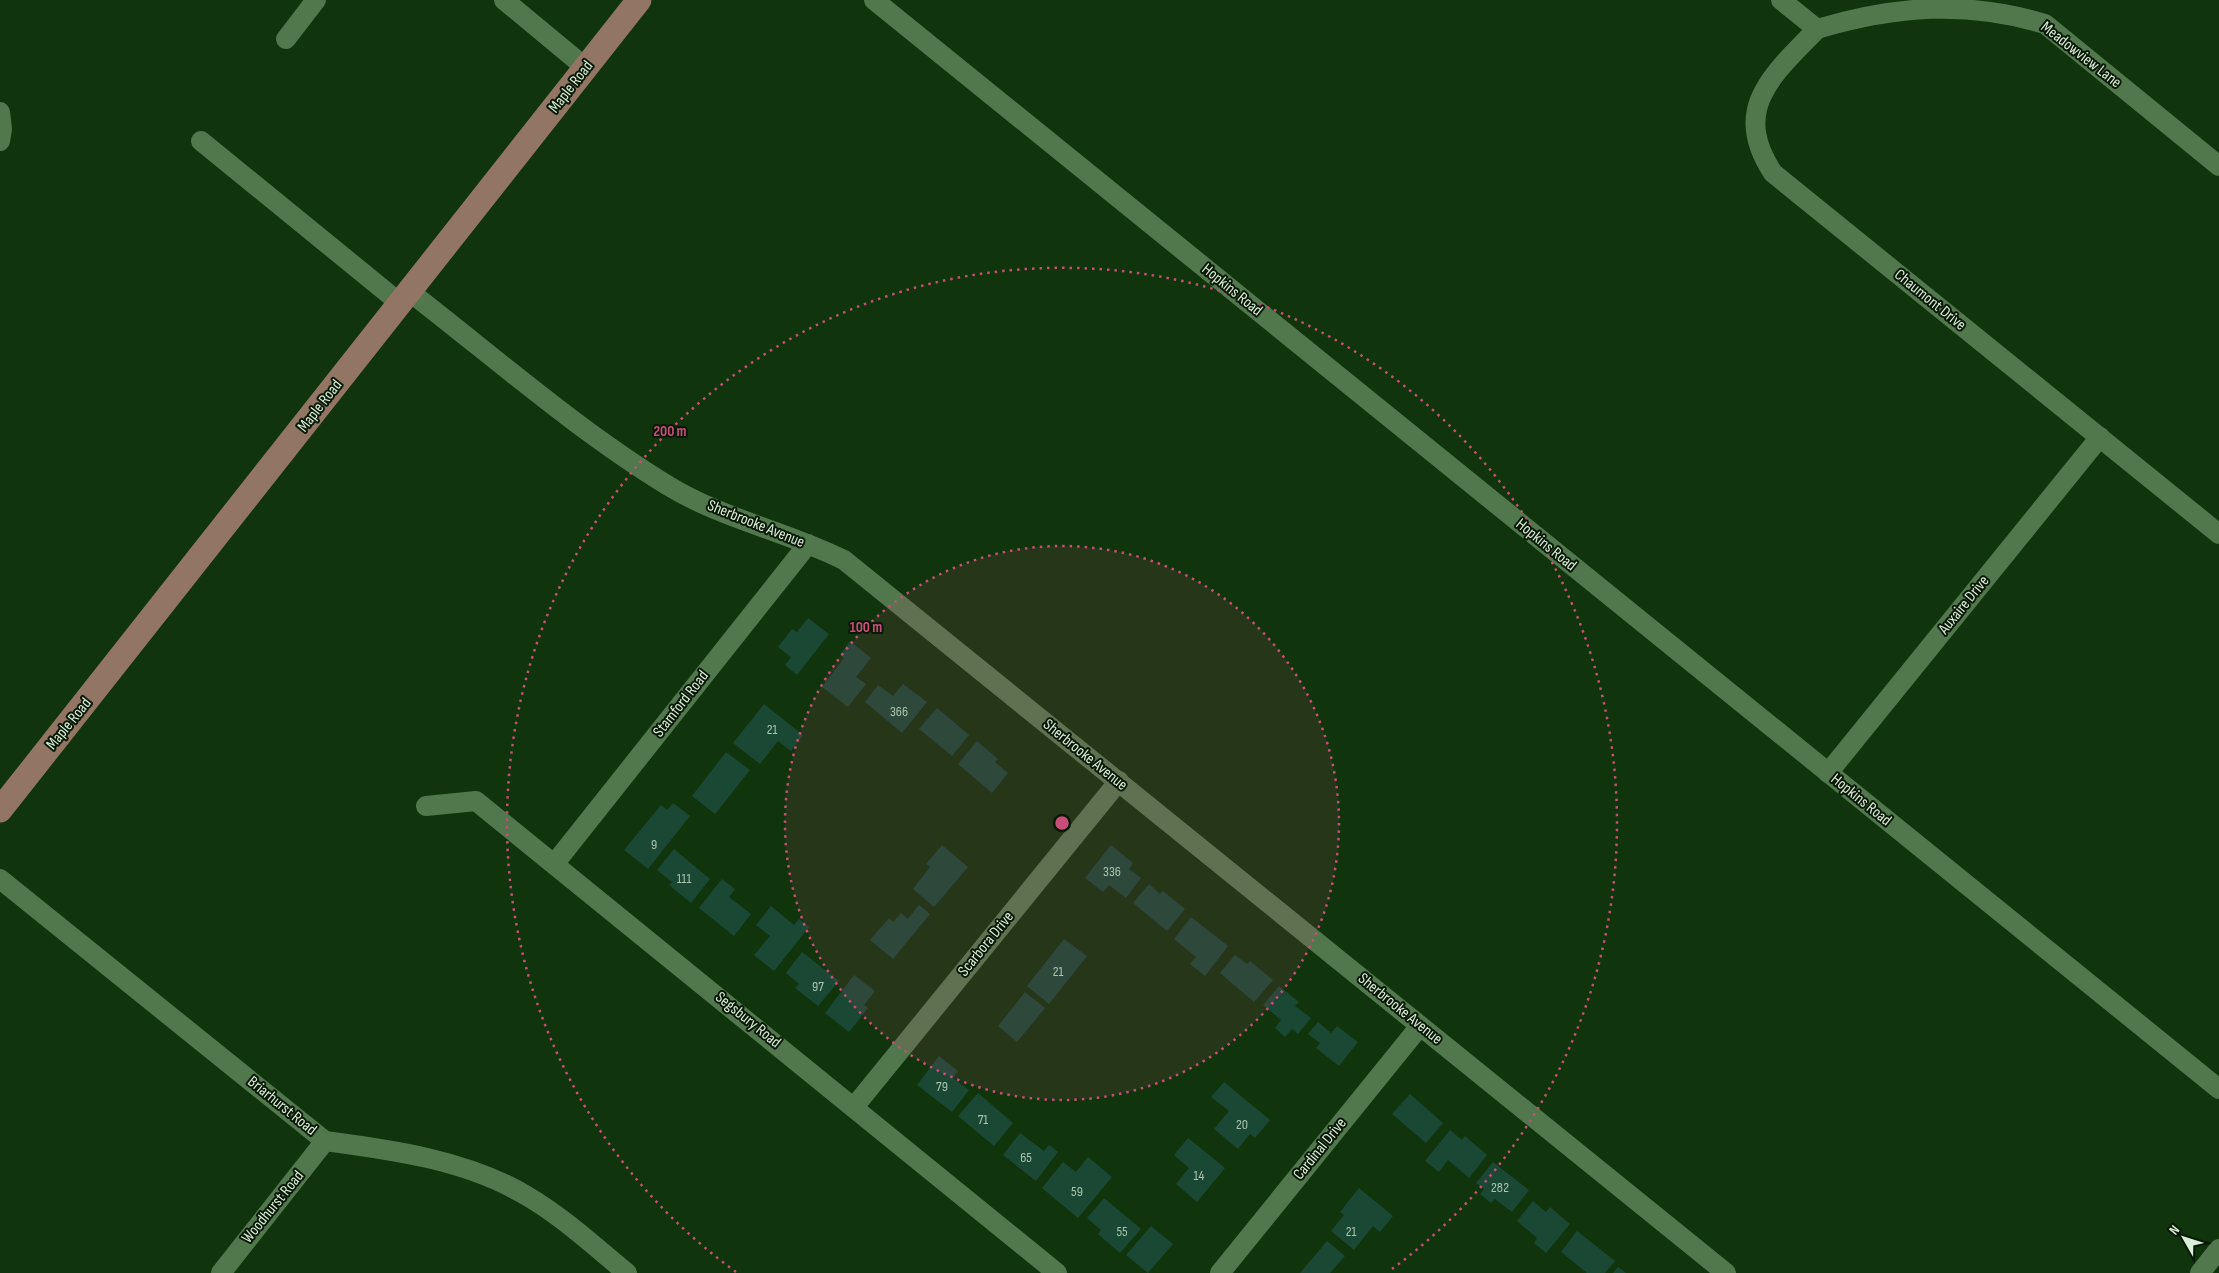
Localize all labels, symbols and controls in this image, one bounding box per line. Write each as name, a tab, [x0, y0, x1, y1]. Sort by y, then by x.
street label: Meadowview Lane	[2037, 18, 2125, 92]
street label: Maple Road	[545, 57, 597, 117]
street label: Hopkins Road	[1198, 260, 1266, 320]
street label: Chaumont Drive	[1890, 265, 1970, 335]
street label: Maple Road	[294, 376, 346, 436]
text: 200 m	[653, 422, 687, 441]
street label: Sherbrooke Avenue	[705, 496, 807, 552]
street label: Hopkins Road	[1512, 515, 1580, 575]
street label: Auxaire Drive	[1934, 572, 1993, 639]
text: 100 m	[850, 618, 882, 637]
street label: Stamford Road	[649, 667, 713, 741]
street label: Maple Road	[42, 694, 96, 754]
house number: 366	[890, 703, 908, 720]
street label: Sherbrooke Avenue	[1039, 715, 1131, 795]
house number: 21	[767, 721, 777, 738]
street label: Hopkins Road	[1827, 770, 1895, 830]
centre of rings	[1053, 814, 1071, 832]
house number: 9	[651, 836, 657, 853]
house number: 336	[1103, 863, 1121, 880]
house number: 111	[677, 870, 691, 887]
street label: Scarbora Drive	[954, 908, 1018, 980]
house number: 21	[1053, 963, 1063, 980]
street label: Sherbrooke Avenue	[1354, 969, 1446, 1049]
house number: 97	[812, 978, 824, 995]
street label: Segsbury Road	[711, 988, 785, 1052]
street label: Briarhurst Road	[244, 1072, 320, 1140]
house number: 79	[936, 1078, 948, 1095]
house number: 71	[978, 1111, 988, 1128]
street label: Cardinal Drive	[1289, 1114, 1351, 1184]
house number: 20	[1236, 1116, 1248, 1133]
house number: 65	[1020, 1149, 1032, 1166]
street label: Woodhurst Road	[238, 1167, 308, 1247]
house number: 14	[1194, 1167, 1205, 1184]
house number: 282	[1491, 1179, 1509, 1196]
house number: 59	[1071, 1183, 1083, 1200]
north arrow	[2159, 1213, 2209, 1263]
text: N	[2165, 1222, 2183, 1238]
house number: 55	[1116, 1223, 1128, 1240]
house number: 21	[1346, 1223, 1356, 1240]

